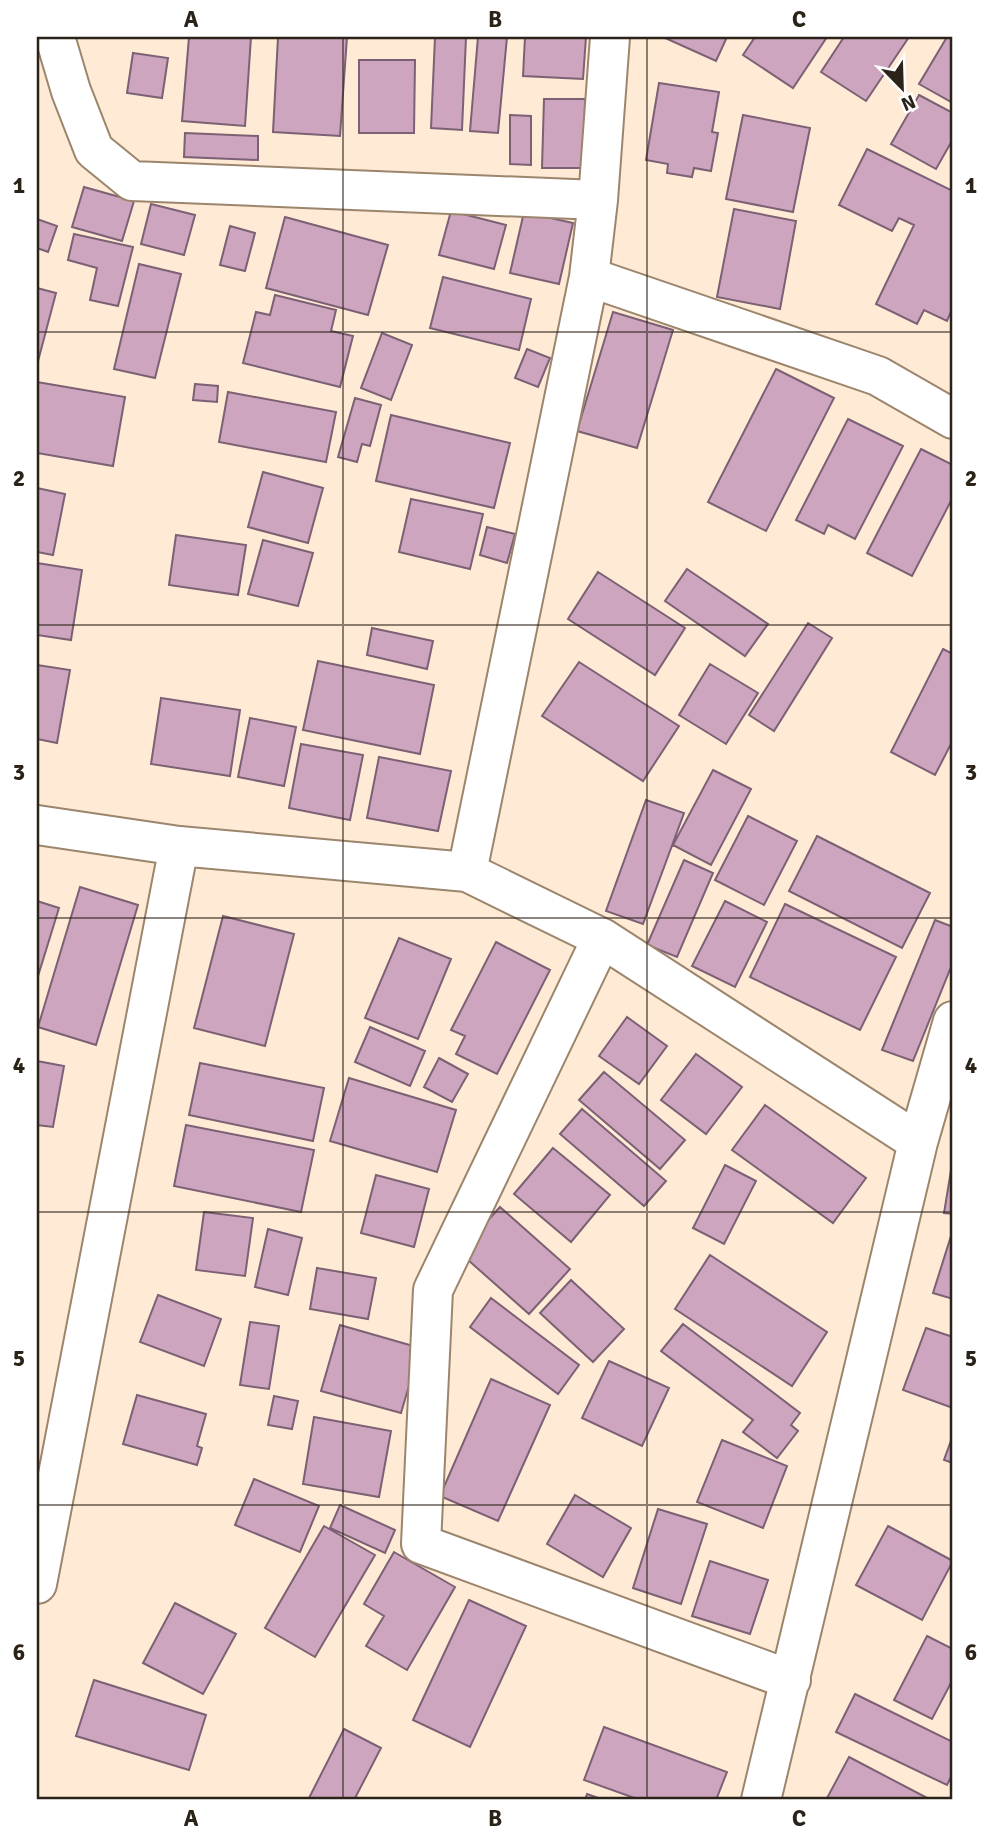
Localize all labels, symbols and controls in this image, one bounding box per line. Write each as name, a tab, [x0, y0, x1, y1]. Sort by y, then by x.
text: A	[184, 5, 199, 34]
text: B	[488, 5, 502, 34]
text: C	[792, 5, 806, 34]
north arrow	[867, 52, 937, 122]
text: N	[897, 89, 919, 116]
text: 1	[13, 171, 25, 200]
text: 1	[965, 171, 977, 200]
text: 2	[13, 464, 25, 493]
text: 2	[965, 464, 977, 493]
text: 3	[13, 758, 25, 787]
text: 3	[965, 758, 977, 787]
text: 4	[13, 1051, 25, 1080]
text: 4	[965, 1051, 977, 1080]
text: 5	[13, 1344, 25, 1373]
text: 5	[965, 1344, 977, 1373]
text: 6	[13, 1638, 25, 1667]
text: 6	[965, 1638, 977, 1667]
text: A	[184, 1804, 199, 1833]
text: B	[488, 1804, 502, 1833]
text: C	[792, 1804, 806, 1833]

